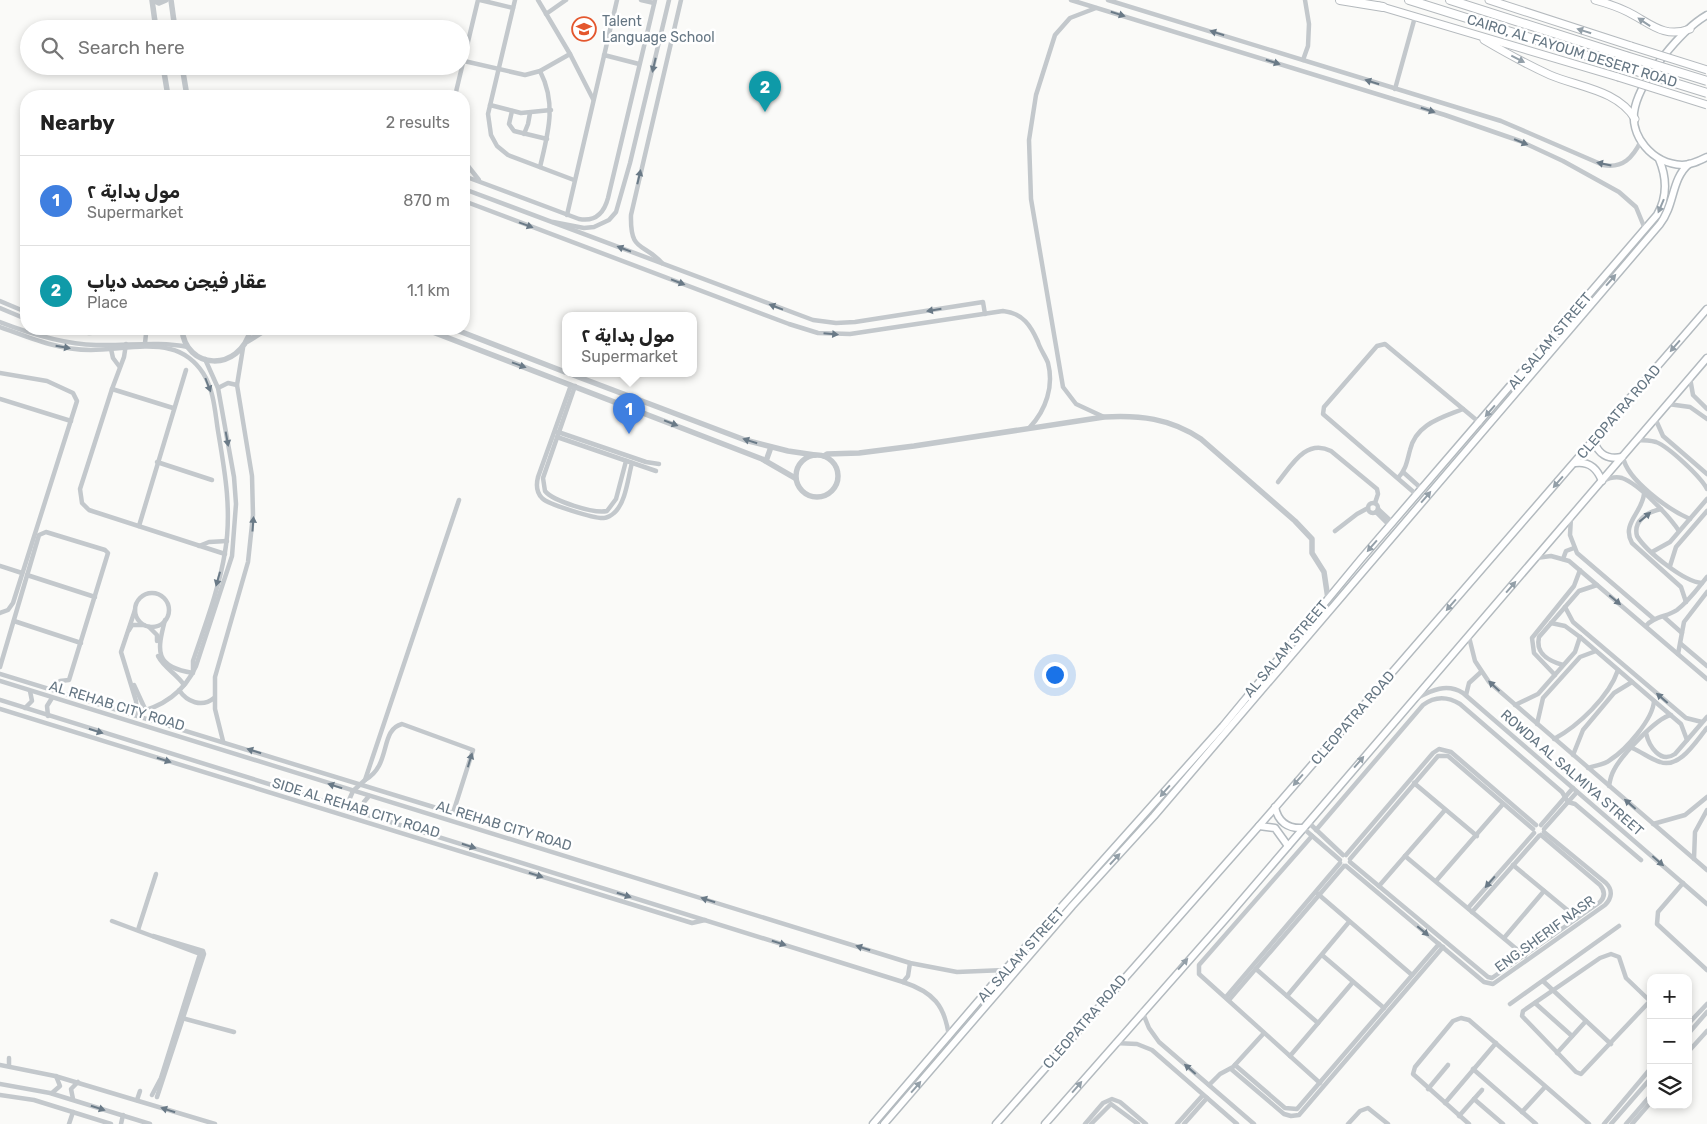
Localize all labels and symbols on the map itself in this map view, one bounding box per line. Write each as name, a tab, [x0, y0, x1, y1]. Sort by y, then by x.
one-way arrow	[1110, 11, 1125, 19]
street label: CAIRO, AL FAYOUM DESERT ROAD	[1465, 11, 1679, 91]
place label: Talent Language School	[602, 13, 715, 46]
school or university icon: Talent Language School	[571, 16, 597, 42]
one-way arrow	[1637, 17, 1651, 27]
one-way arrow	[1576, 27, 1591, 35]
one-way arrow	[1209, 28, 1224, 36]
one-way arrow	[1511, 55, 1525, 63]
one-way arrow	[650, 57, 658, 72]
one-way arrow	[1266, 58, 1281, 66]
pin: 2	[749, 71, 781, 112]
one-way arrow	[1364, 77, 1379, 85]
one-way arrow	[1421, 106, 1436, 114]
one-way arrow	[1514, 138, 1529, 146]
one-way arrow	[1597, 160, 1612, 168]
one-way arrow	[635, 170, 643, 185]
one-way arrow	[1657, 199, 1665, 213]
one-way arrow	[518, 222, 533, 229]
one-way arrow	[616, 245, 631, 252]
one-way arrow	[1606, 274, 1617, 287]
one-way arrow	[671, 278, 686, 286]
street label: AL SALAM STREET	[1505, 289, 1595, 393]
one-way arrow	[768, 303, 783, 310]
one-way arrow	[926, 306, 942, 314]
one-way arrow	[823, 330, 839, 338]
one-way arrow	[1670, 339, 1681, 352]
one-way arrow	[55, 344, 71, 352]
one-way arrow	[512, 361, 527, 369]
street label: CLEOPATRA ROAD	[1574, 362, 1664, 462]
one-way arrow	[204, 378, 212, 393]
pin: 1	[613, 393, 645, 434]
one-way arrow	[1484, 404, 1496, 416]
one-way arrow	[664, 419, 679, 427]
one-way arrow	[224, 431, 232, 447]
one-way arrow	[742, 436, 757, 444]
one-way arrow	[1552, 476, 1564, 488]
one-way arrow	[1420, 490, 1431, 503]
one-way arrow	[1638, 512, 1651, 523]
one-way arrow	[249, 516, 257, 532]
one-way arrow	[1366, 540, 1378, 552]
one-way arrow	[213, 572, 221, 587]
one-way arrow	[1506, 580, 1517, 593]
one-way arrow	[1609, 594, 1621, 605]
street label: AL SALAM STREET	[1241, 597, 1331, 701]
one-way arrow	[1446, 599, 1457, 611]
your location	[1042, 662, 1068, 688]
street label: CLEOPATRA ROAD	[1308, 668, 1398, 768]
street label: AL REHAB CITY ROAD	[47, 677, 187, 735]
one-way arrow	[1489, 680, 1501, 692]
one-way arrow	[1655, 692, 1668, 703]
street label: ROWDA AL SALMIYA STREET	[1497, 706, 1647, 840]
one-way arrow	[89, 728, 104, 736]
one-way arrow	[246, 747, 261, 754]
one-way arrow	[467, 753, 475, 768]
one-way arrow	[156, 756, 171, 764]
one-way arrow	[1353, 757, 1365, 769]
street label: SIDE AL REHAB CITY ROAD	[270, 774, 442, 842]
one-way arrow	[1293, 774, 1304, 787]
one-way arrow	[328, 782, 343, 789]
one-way arrow	[1160, 784, 1171, 797]
street label: AL REHAB CITY ROAD	[434, 797, 574, 855]
one-way arrow	[1625, 798, 1637, 810]
one-way arrow	[462, 843, 477, 851]
one-way arrow	[1109, 854, 1121, 866]
one-way arrow	[1652, 856, 1665, 867]
one-way arrow	[529, 872, 544, 880]
one-way arrow	[1484, 876, 1496, 888]
one-way arrow	[617, 892, 632, 900]
street label: ENG.SHERIF NASR	[1492, 892, 1598, 976]
one-way arrow	[700, 896, 715, 904]
street label: AL SALAM STREET	[974, 904, 1068, 1006]
one-way arrow	[1417, 925, 1429, 937]
one-way arrow	[772, 940, 787, 947]
one-way arrow	[856, 944, 871, 952]
one-way arrow	[1177, 958, 1188, 970]
street label: CLEOPATRA ROAD	[1040, 972, 1130, 1072]
one-way arrow	[1184, 1064, 1197, 1075]
one-way arrow	[910, 1081, 921, 1093]
one-way arrow	[1071, 1081, 1082, 1093]
one-way arrow	[91, 1104, 106, 1112]
one-way arrow	[160, 1105, 175, 1113]

